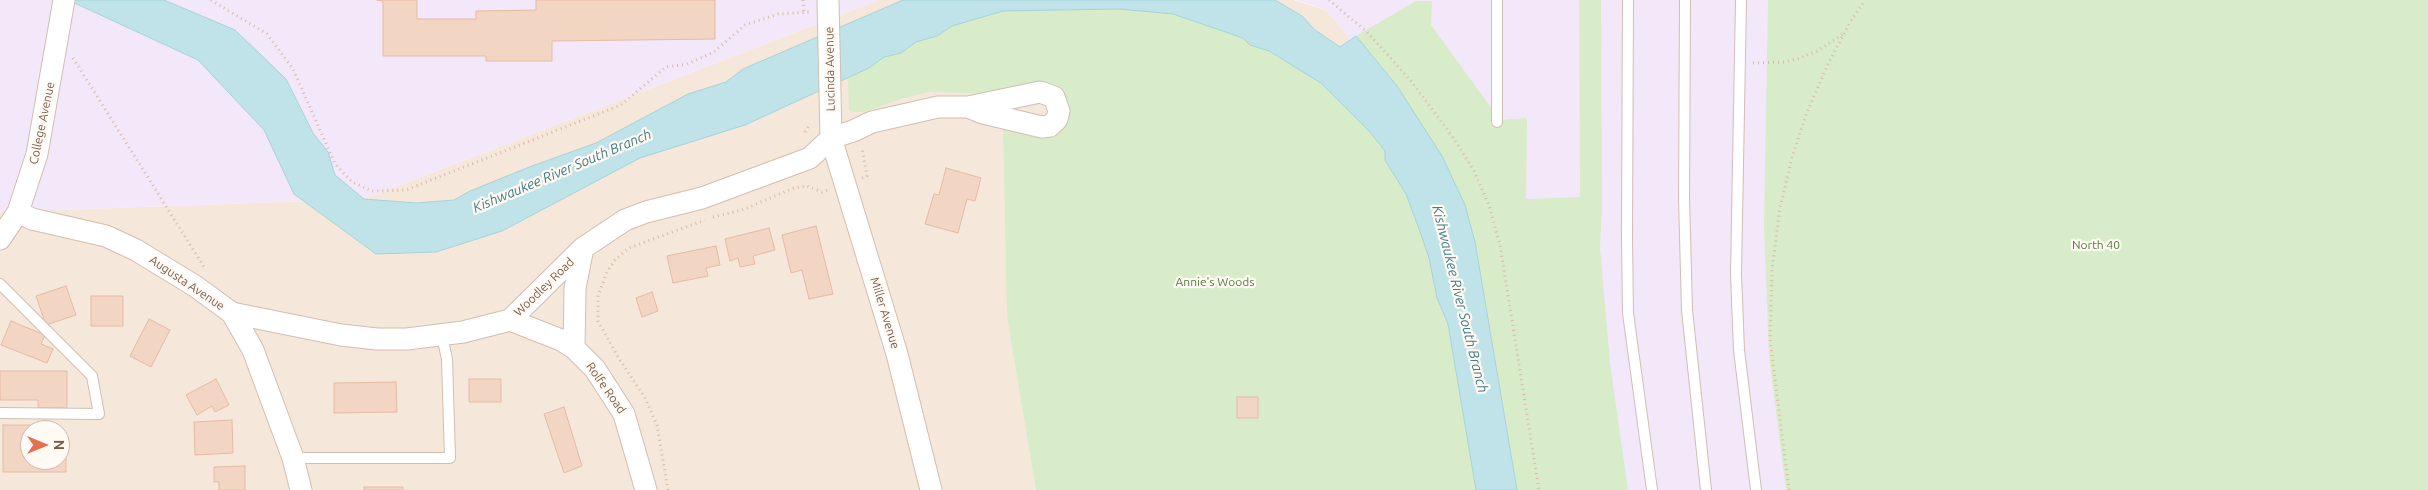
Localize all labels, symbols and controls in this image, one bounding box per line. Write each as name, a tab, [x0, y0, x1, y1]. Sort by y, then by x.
street label: Lucinda Avenue	[822, 27, 838, 111]
street label: College Avenue	[26, 80, 58, 166]
water label: Kishwaukee River South Branch	[470, 126, 654, 216]
water label: Kishwaukee River South Branch	[1429, 204, 1491, 394]
park label: North 40	[2072, 238, 2120, 252]
street label: Augusta Avenue	[147, 253, 227, 313]
street label: Woodley Road	[511, 255, 577, 319]
park label: Annie's Woods	[1176, 275, 1254, 289]
street label: Miller Avenue	[867, 276, 903, 350]
street label: Rolfe Road	[583, 360, 629, 416]
north arrow	[20, 420, 70, 470]
text: N	[51, 440, 67, 450]

